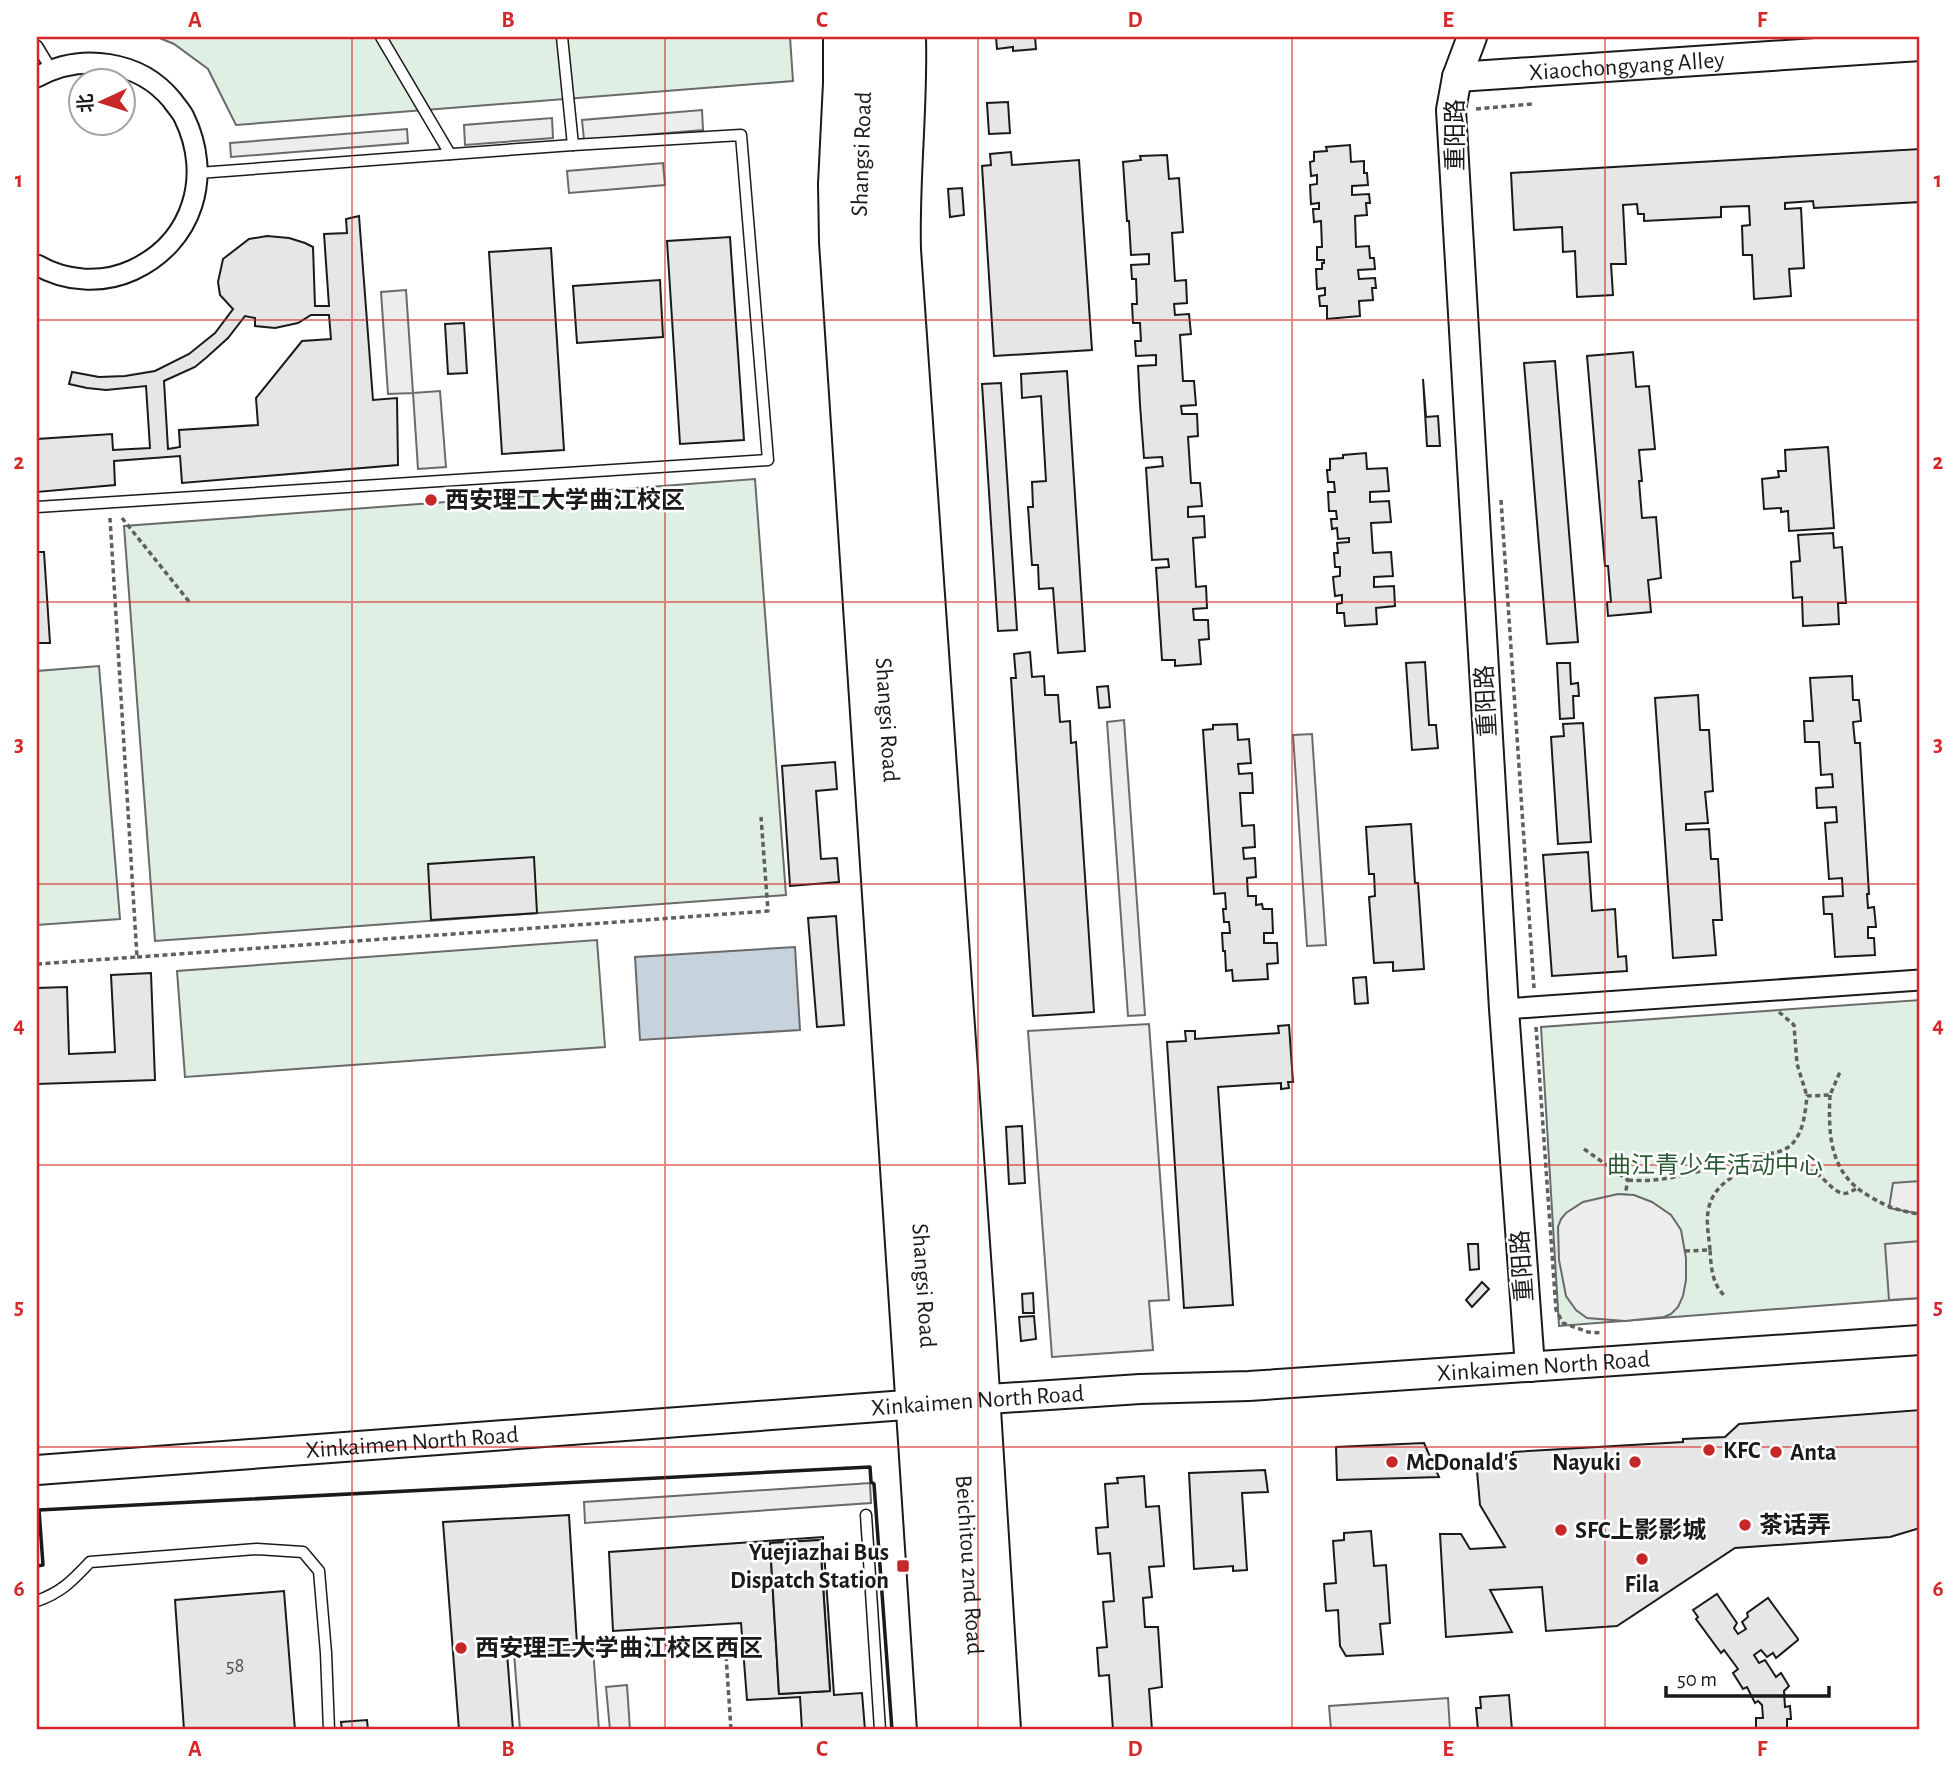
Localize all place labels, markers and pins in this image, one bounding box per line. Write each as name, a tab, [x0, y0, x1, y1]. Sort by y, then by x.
place label: 西安理工大学曲江校区	[445, 487, 685, 513]
marker: 西安理工大学曲江校区	[423, 492, 439, 508]
place label: KFC	[1723, 1439, 1761, 1463]
place label: Anta	[1790, 1441, 1837, 1465]
marker: KFC	[1701, 1442, 1717, 1458]
marker: Anta	[1768, 1444, 1784, 1460]
place label: McDonald's	[1406, 1451, 1518, 1475]
place label: Nayuki	[1552, 1451, 1621, 1475]
marker: McDonald's	[1384, 1454, 1400, 1470]
marker: Nayuki	[1627, 1454, 1643, 1470]
place label: 茶话弄	[1759, 1512, 1831, 1538]
place label: SFC上影影城	[1575, 1517, 1706, 1543]
marker: 茶话弄	[1737, 1517, 1753, 1533]
marker: SFC上影影城	[1553, 1522, 1569, 1538]
place label: Yuejiazhai Bus Dispatch Station	[730, 1541, 889, 1593]
marker: Fila	[1634, 1551, 1650, 1567]
marker: Yuejiazhai Bus Dispatch Station	[895, 1558, 911, 1574]
place label: Fila	[1624, 1573, 1660, 1597]
place label: 西安理工大学曲江校区西区	[475, 1635, 763, 1661]
marker: 西安理工大学曲江校区西区	[453, 1640, 469, 1656]

